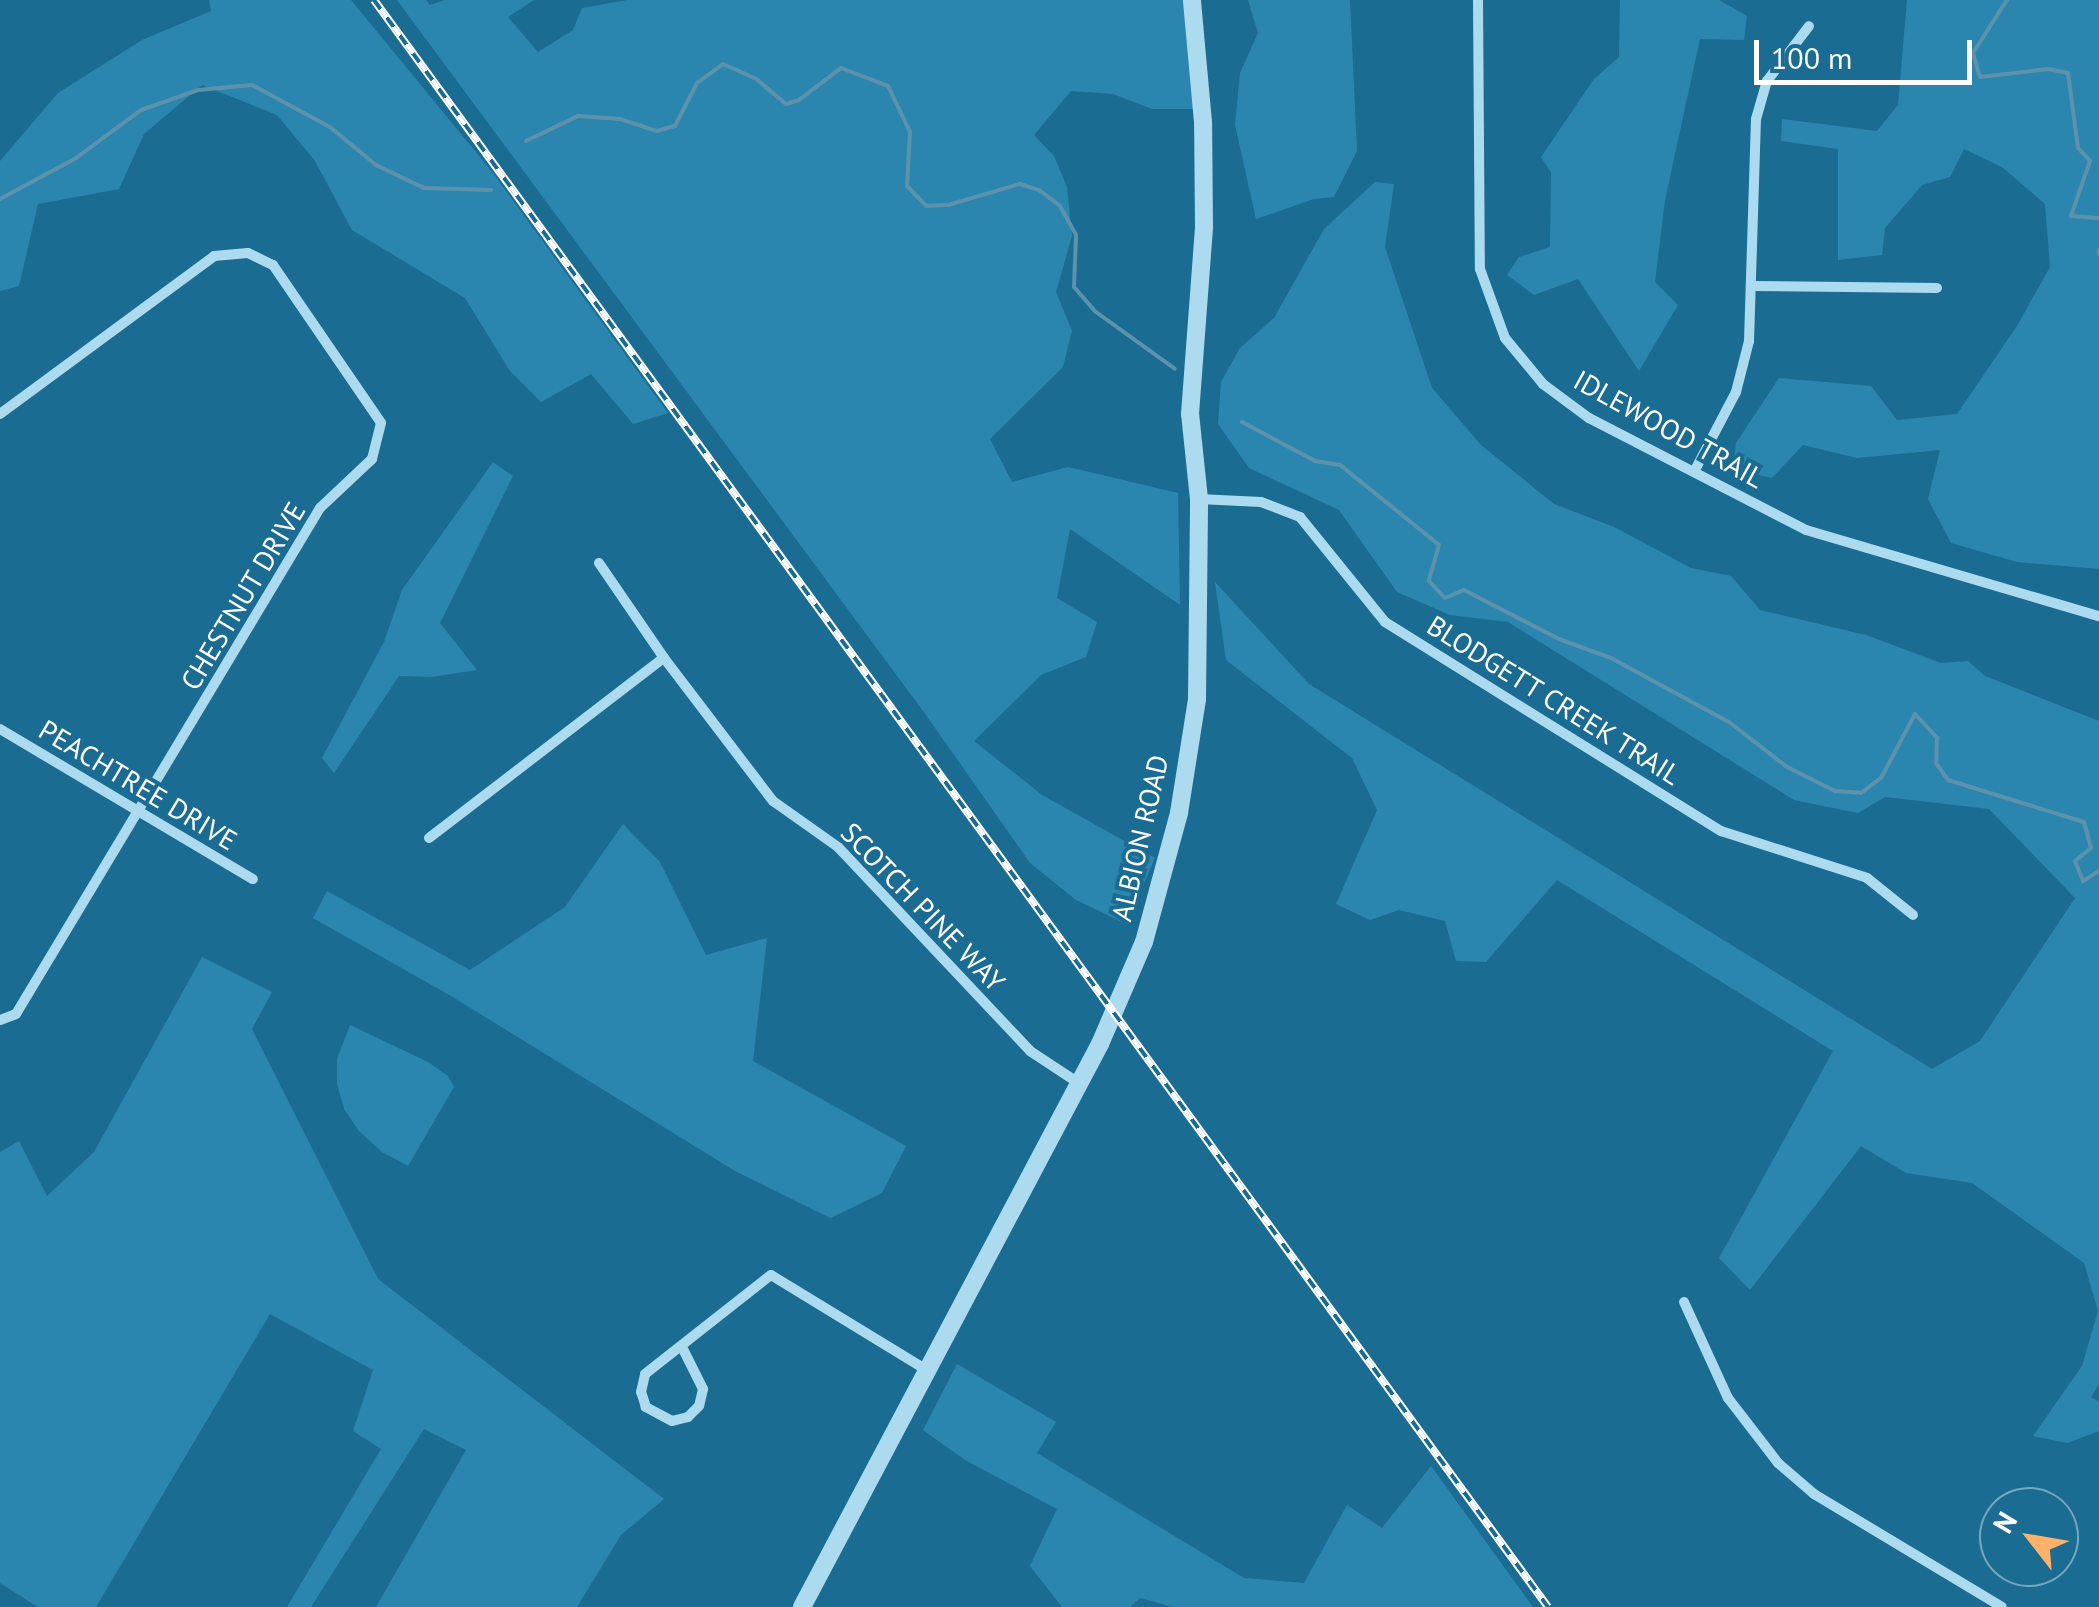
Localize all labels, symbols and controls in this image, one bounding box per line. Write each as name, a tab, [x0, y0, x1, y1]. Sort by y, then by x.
scale bar	[1759, 20, 1976, 82]
text: 100 m	[1771, 38, 1852, 77]
street label: IDLEWOOD TRAIL	[1568, 363, 1770, 495]
street label: CHESTNUT DRIVE	[173, 495, 313, 697]
street label: BLODGETT CREEK TRAIL	[1420, 607, 1688, 793]
street label: PEACHTREE DRIVE	[33, 713, 243, 857]
street label: ALBION ROAD	[1105, 752, 1175, 924]
street label: SCOTCH PINE WAY	[834, 815, 1012, 999]
north arrow	[1979, 1487, 2079, 1587]
text: N	[1984, 1505, 2025, 1540]

